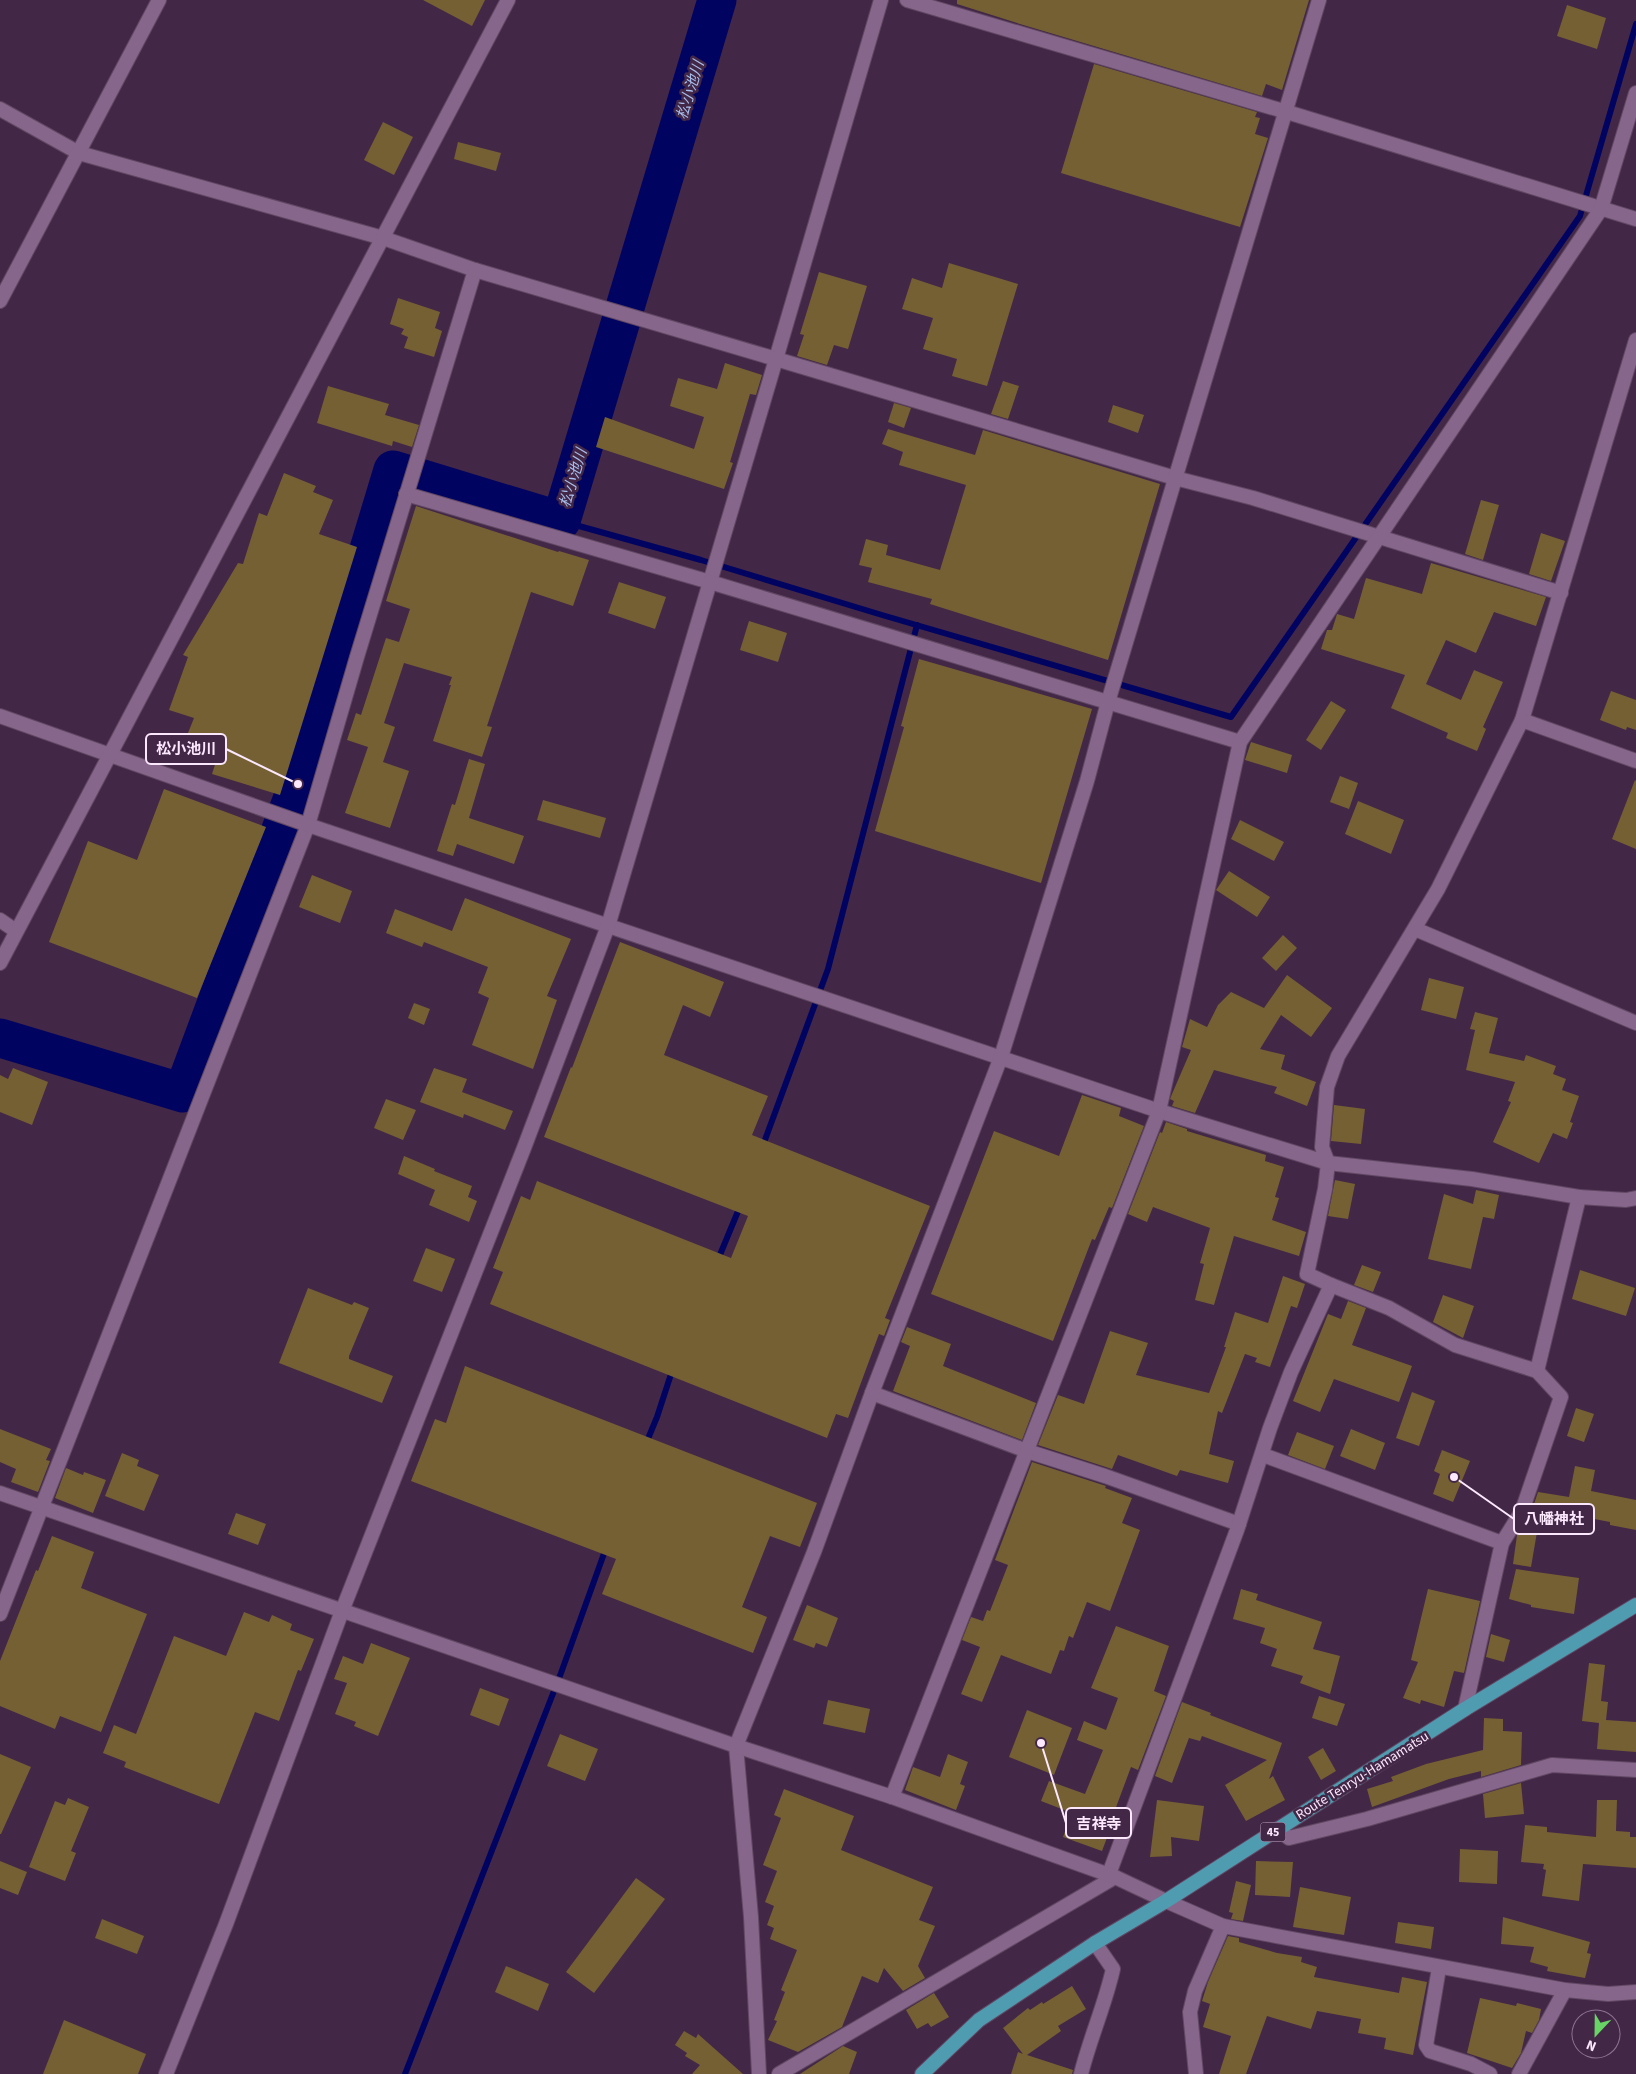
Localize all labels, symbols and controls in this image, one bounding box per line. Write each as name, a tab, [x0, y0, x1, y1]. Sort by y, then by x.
water label: 松小池川	[672, 56, 710, 122]
water label: 松小池川	[555, 444, 593, 510]
callout: 松小池川	[146, 734, 226, 764]
text: 松小池川	[156, 739, 216, 760]
callout: 八幡神社	[1514, 1504, 1594, 1534]
text: 八幡神社	[1524, 1509, 1584, 1530]
street label: Route Tenryu-Hamamatsu	[1292, 1727, 1433, 1825]
callout: 吉祥寺	[1066, 1808, 1131, 1838]
text: 吉祥寺	[1076, 1814, 1122, 1835]
road number: 45	[1260, 1822, 1286, 1841]
north arrow	[1571, 2009, 1621, 2059]
text: N	[1583, 2034, 1600, 2056]

